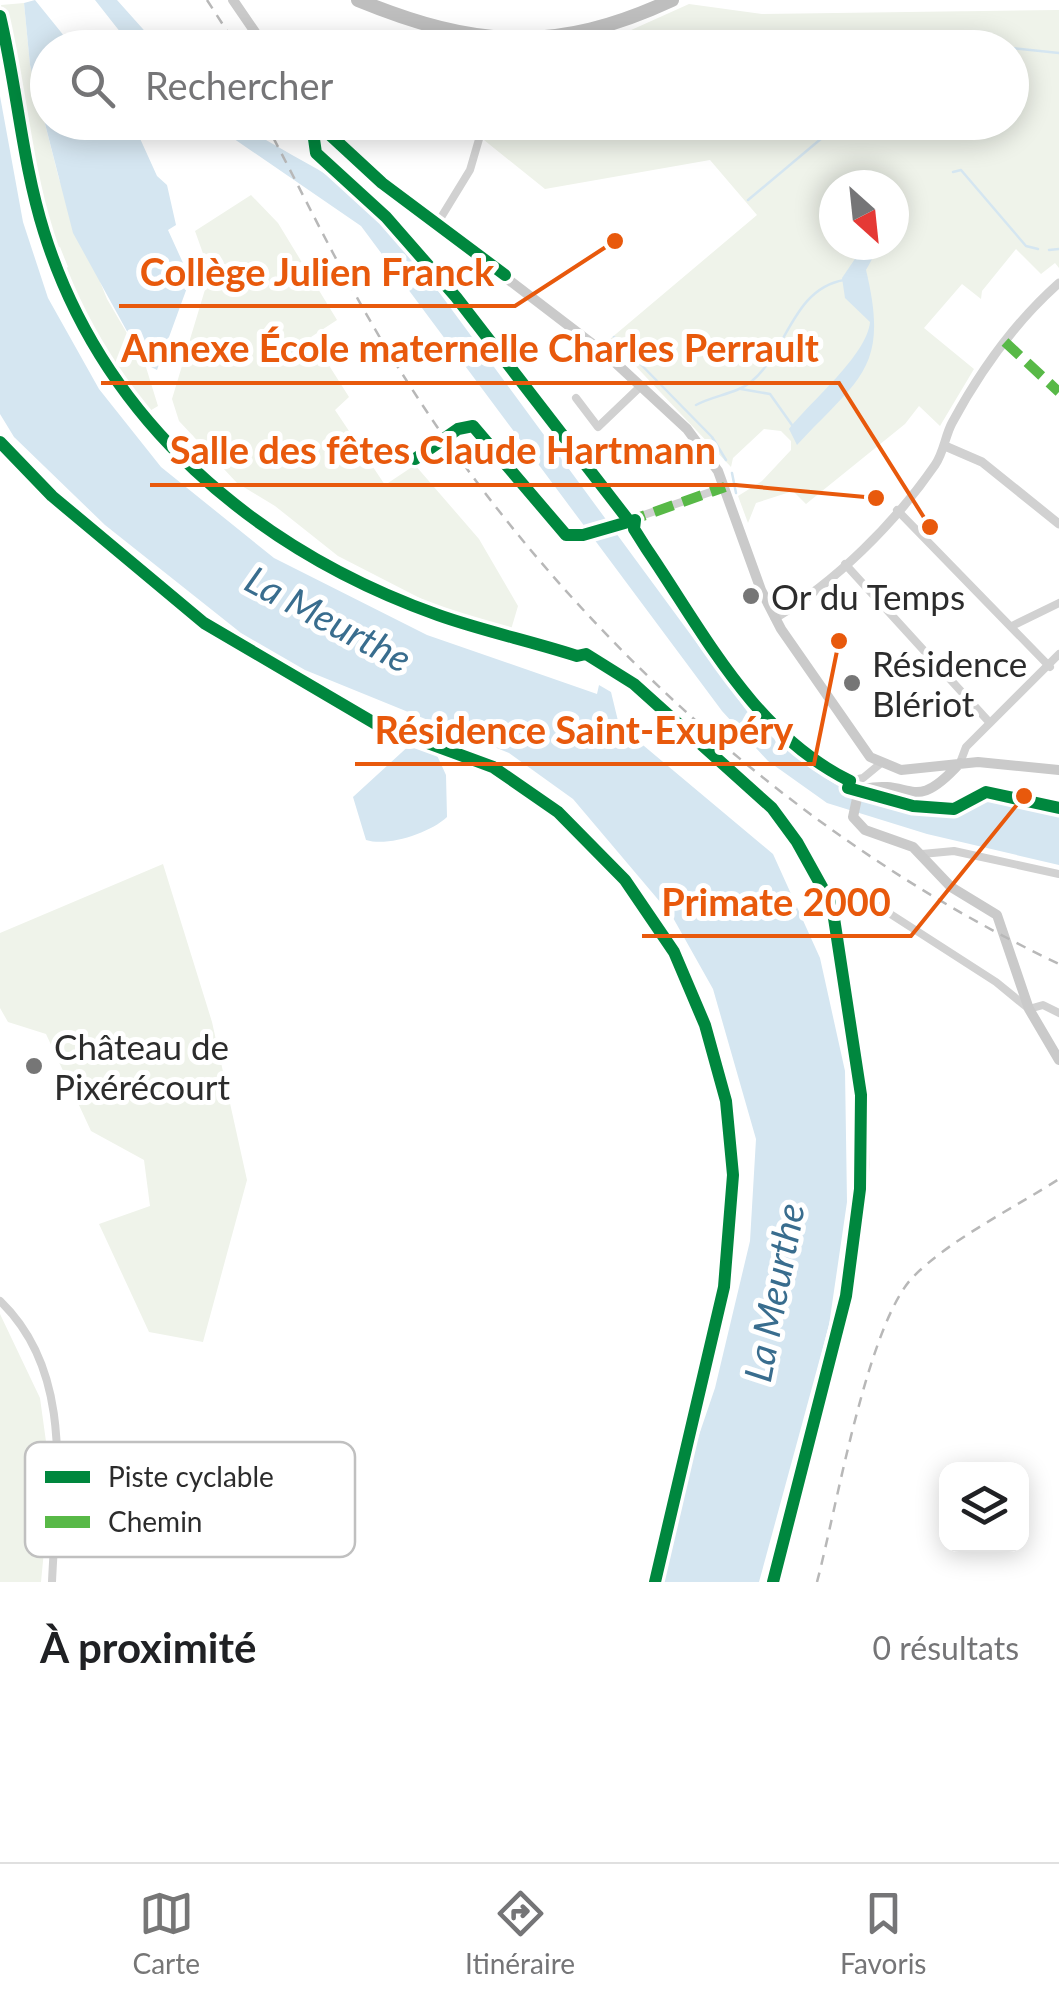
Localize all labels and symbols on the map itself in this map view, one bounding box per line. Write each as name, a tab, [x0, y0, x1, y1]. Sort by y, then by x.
north arrow	[819, 170, 909, 260]
callout: Collège Julien Franck	[119, 238, 515, 306]
text: Collège Julien Franck	[140, 248, 495, 294]
callout: Annexe École maternelle Charles Perrault	[101, 315, 839, 383]
text: Annexe École maternelle Charles Perrault	[120, 324, 819, 370]
callout: Salle des fêtes Claude Hartmann	[150, 417, 736, 485]
text: Salle des fêtes Claude Hartmann	[170, 426, 716, 472]
water label: La Meurthe	[238, 555, 420, 681]
place label: Or du Temps	[771, 575, 965, 617]
marker: Or du Temps	[740, 585, 762, 607]
place label: Résidence Blériot	[872, 642, 1027, 724]
marker: Résidence Blériot	[841, 672, 863, 694]
callout: Résidence Saint-Exupéry	[355, 696, 814, 764]
text: Résidence Saint-Exupéry	[375, 706, 794, 752]
callout: Primate 2000	[642, 868, 911, 936]
text: Primate 2000	[661, 878, 891, 924]
place label: Château de Pixérécourt	[54, 1025, 230, 1107]
marker: Château de Pixérécourt	[23, 1055, 45, 1077]
water label: La Meurthe	[733, 1199, 813, 1385]
legend	[25, 1442, 355, 1557]
text: Piste cyclable	[108, 1459, 274, 1493]
text: Chemin	[108, 1504, 203, 1538]

